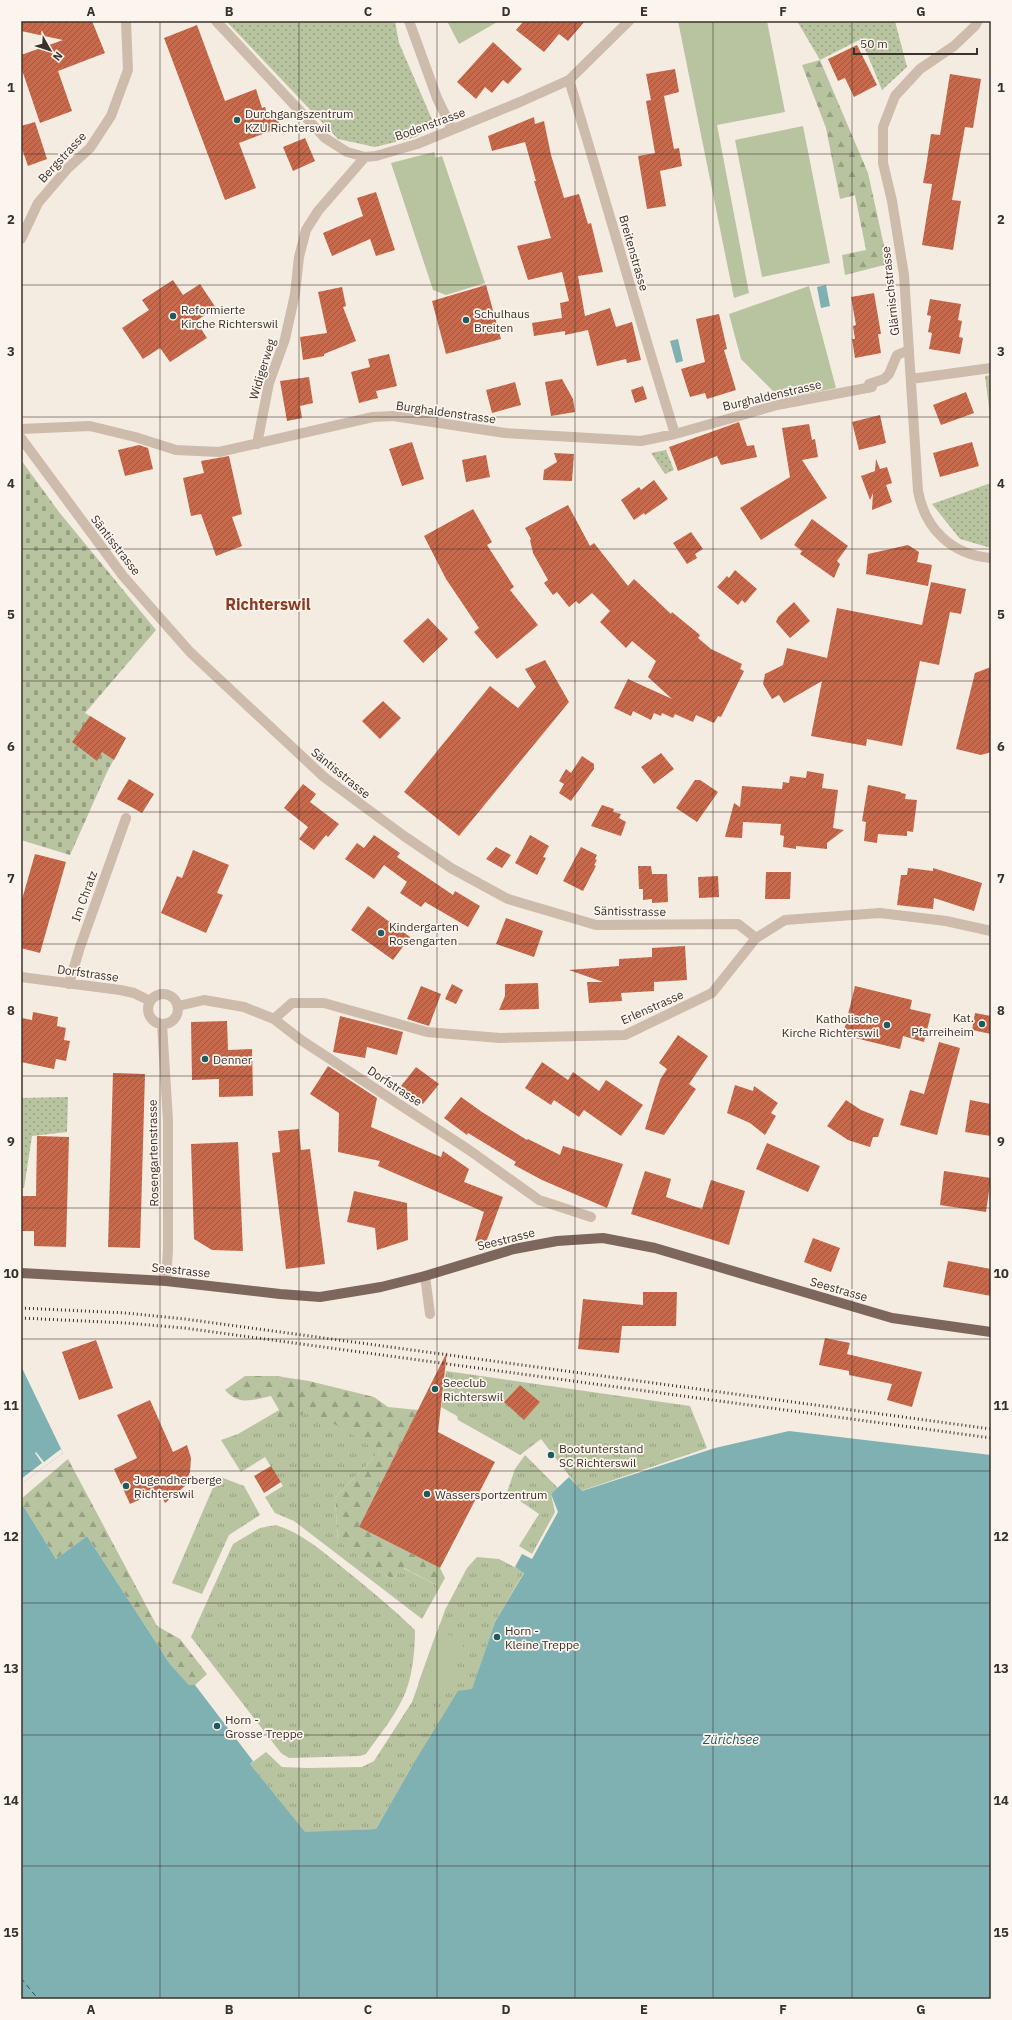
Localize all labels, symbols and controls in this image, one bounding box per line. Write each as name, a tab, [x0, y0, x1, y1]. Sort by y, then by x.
text: A	[87, 3, 96, 20]
text: B	[225, 3, 234, 20]
text: C	[364, 3, 373, 20]
text: D	[501, 3, 511, 20]
text: E	[640, 3, 648, 20]
text: F	[779, 3, 787, 20]
text: G	[916, 3, 926, 20]
north arrow	[30, 30, 70, 70]
scale bar	[854, 30, 977, 56]
text: 50 m	[860, 36, 888, 51]
text: N	[50, 49, 66, 64]
text: 1	[7, 79, 15, 96]
text: 1	[997, 79, 1005, 96]
street label: Bodenstrasse	[393, 104, 468, 144]
place label: Durchgangszentrum KZU Richterswil	[245, 106, 353, 135]
marker: Durchgangszentrum KZU Richterswil	[232, 115, 242, 125]
street label: Bergstrasse	[35, 128, 90, 185]
text: 2	[7, 211, 15, 228]
text: 2	[997, 211, 1005, 228]
street label: Breitenstrasse	[616, 213, 652, 293]
street label: Glärnischstrasse	[878, 245, 902, 336]
place label: Reformierte Kirche Richterswil	[181, 302, 278, 331]
place label: Schulhaus Breiten	[474, 306, 530, 335]
marker: Reformierte Kirche Richterswil	[168, 311, 178, 321]
marker: Schulhaus Breiten	[461, 315, 471, 325]
street label: Widigerweg	[246, 336, 279, 401]
text: 3	[7, 343, 15, 360]
text: 3	[997, 343, 1005, 360]
street label: Burghaldenstrasse	[721, 376, 823, 414]
street label: Burghaldenstrasse	[395, 398, 497, 427]
text: 4	[7, 475, 15, 492]
text: 4	[997, 475, 1005, 492]
street label: Säntisstrasse	[88, 512, 144, 578]
district label: Richterswil	[225, 594, 311, 614]
text: 5	[7, 606, 15, 623]
text: 5	[997, 606, 1005, 623]
text: 6	[7, 738, 15, 755]
text: 6	[997, 738, 1005, 755]
street label: Säntisstrasse	[308, 744, 374, 802]
street label: Im Chratz	[68, 868, 100, 923]
text: 7	[7, 870, 15, 887]
text: 7	[997, 870, 1005, 887]
street label: Säntisstrasse	[594, 903, 667, 919]
place label: Kindergarten Rosengarten	[389, 919, 459, 948]
marker: Kindergarten Rosengarten	[376, 928, 386, 938]
street label: Dorfstrasse	[56, 961, 120, 985]
street label: Erlenstrasse	[618, 986, 686, 1027]
text: 8	[7, 1002, 15, 1019]
text: 8	[997, 1002, 1005, 1019]
place label: Kat. Pfarreiheim	[911, 1010, 974, 1039]
place label: Katholische Kirche Richterswil	[782, 1011, 879, 1040]
marker: Kat. Pfarreiheim	[977, 1019, 987, 1029]
marker: Katholische Kirche Richterswil	[882, 1020, 892, 1030]
place label: Denner	[213, 1052, 253, 1067]
marker: Denner	[200, 1054, 210, 1064]
street label: Dorfstrasse	[365, 1063, 425, 1109]
street label: Rosengartenstrasse	[145, 1099, 161, 1207]
text: 9	[7, 1133, 15, 1150]
text: 9	[997, 1133, 1005, 1150]
street label: Seestrasse	[476, 1224, 537, 1253]
street label: Seestrasse	[151, 1259, 212, 1281]
text: 10	[3, 1265, 19, 1282]
text: 10	[993, 1265, 1009, 1282]
street label: Seestrasse	[809, 1274, 870, 1304]
place label: Seeclub Richterswil	[443, 1375, 503, 1404]
marker: Seeclub Richterswil	[430, 1384, 440, 1394]
text: 11	[3, 1397, 19, 1414]
text: 11	[993, 1397, 1009, 1414]
place label: Bootunterstand SC Richterswil	[559, 1441, 643, 1470]
marker: Bootunterstand SC Richterswil	[546, 1450, 556, 1460]
place label: Jugendherberge Richterswil	[134, 1472, 222, 1501]
marker: Jugendherberge Richterswil	[121, 1481, 131, 1491]
place label: Wassersportzentrum	[435, 1487, 548, 1502]
marker: Wassersportzentrum	[422, 1489, 432, 1499]
text: 12	[3, 1528, 19, 1545]
text: 12	[993, 1528, 1009, 1545]
place label: Horn - Kleine Treppe	[505, 1623, 580, 1652]
marker: Horn - Kleine Treppe	[492, 1632, 502, 1642]
text: 13	[3, 1660, 19, 1677]
text: 13	[993, 1660, 1009, 1677]
place label: Horn - Grosse Treppe	[225, 1712, 304, 1741]
marker: Horn - Grosse Treppe	[212, 1721, 222, 1731]
water label: Zürichsee	[702, 1731, 759, 1748]
text: 14	[3, 1792, 19, 1809]
text: 14	[993, 1792, 1009, 1809]
text: 15	[3, 1924, 19, 1941]
text: 15	[993, 1924, 1009, 1941]
text: A	[87, 2001, 96, 2018]
text: B	[225, 2001, 234, 2018]
text: C	[364, 2001, 373, 2018]
text: D	[501, 2001, 511, 2018]
text: E	[640, 2001, 648, 2018]
text: F	[779, 2001, 787, 2018]
text: G	[916, 2001, 926, 2018]

